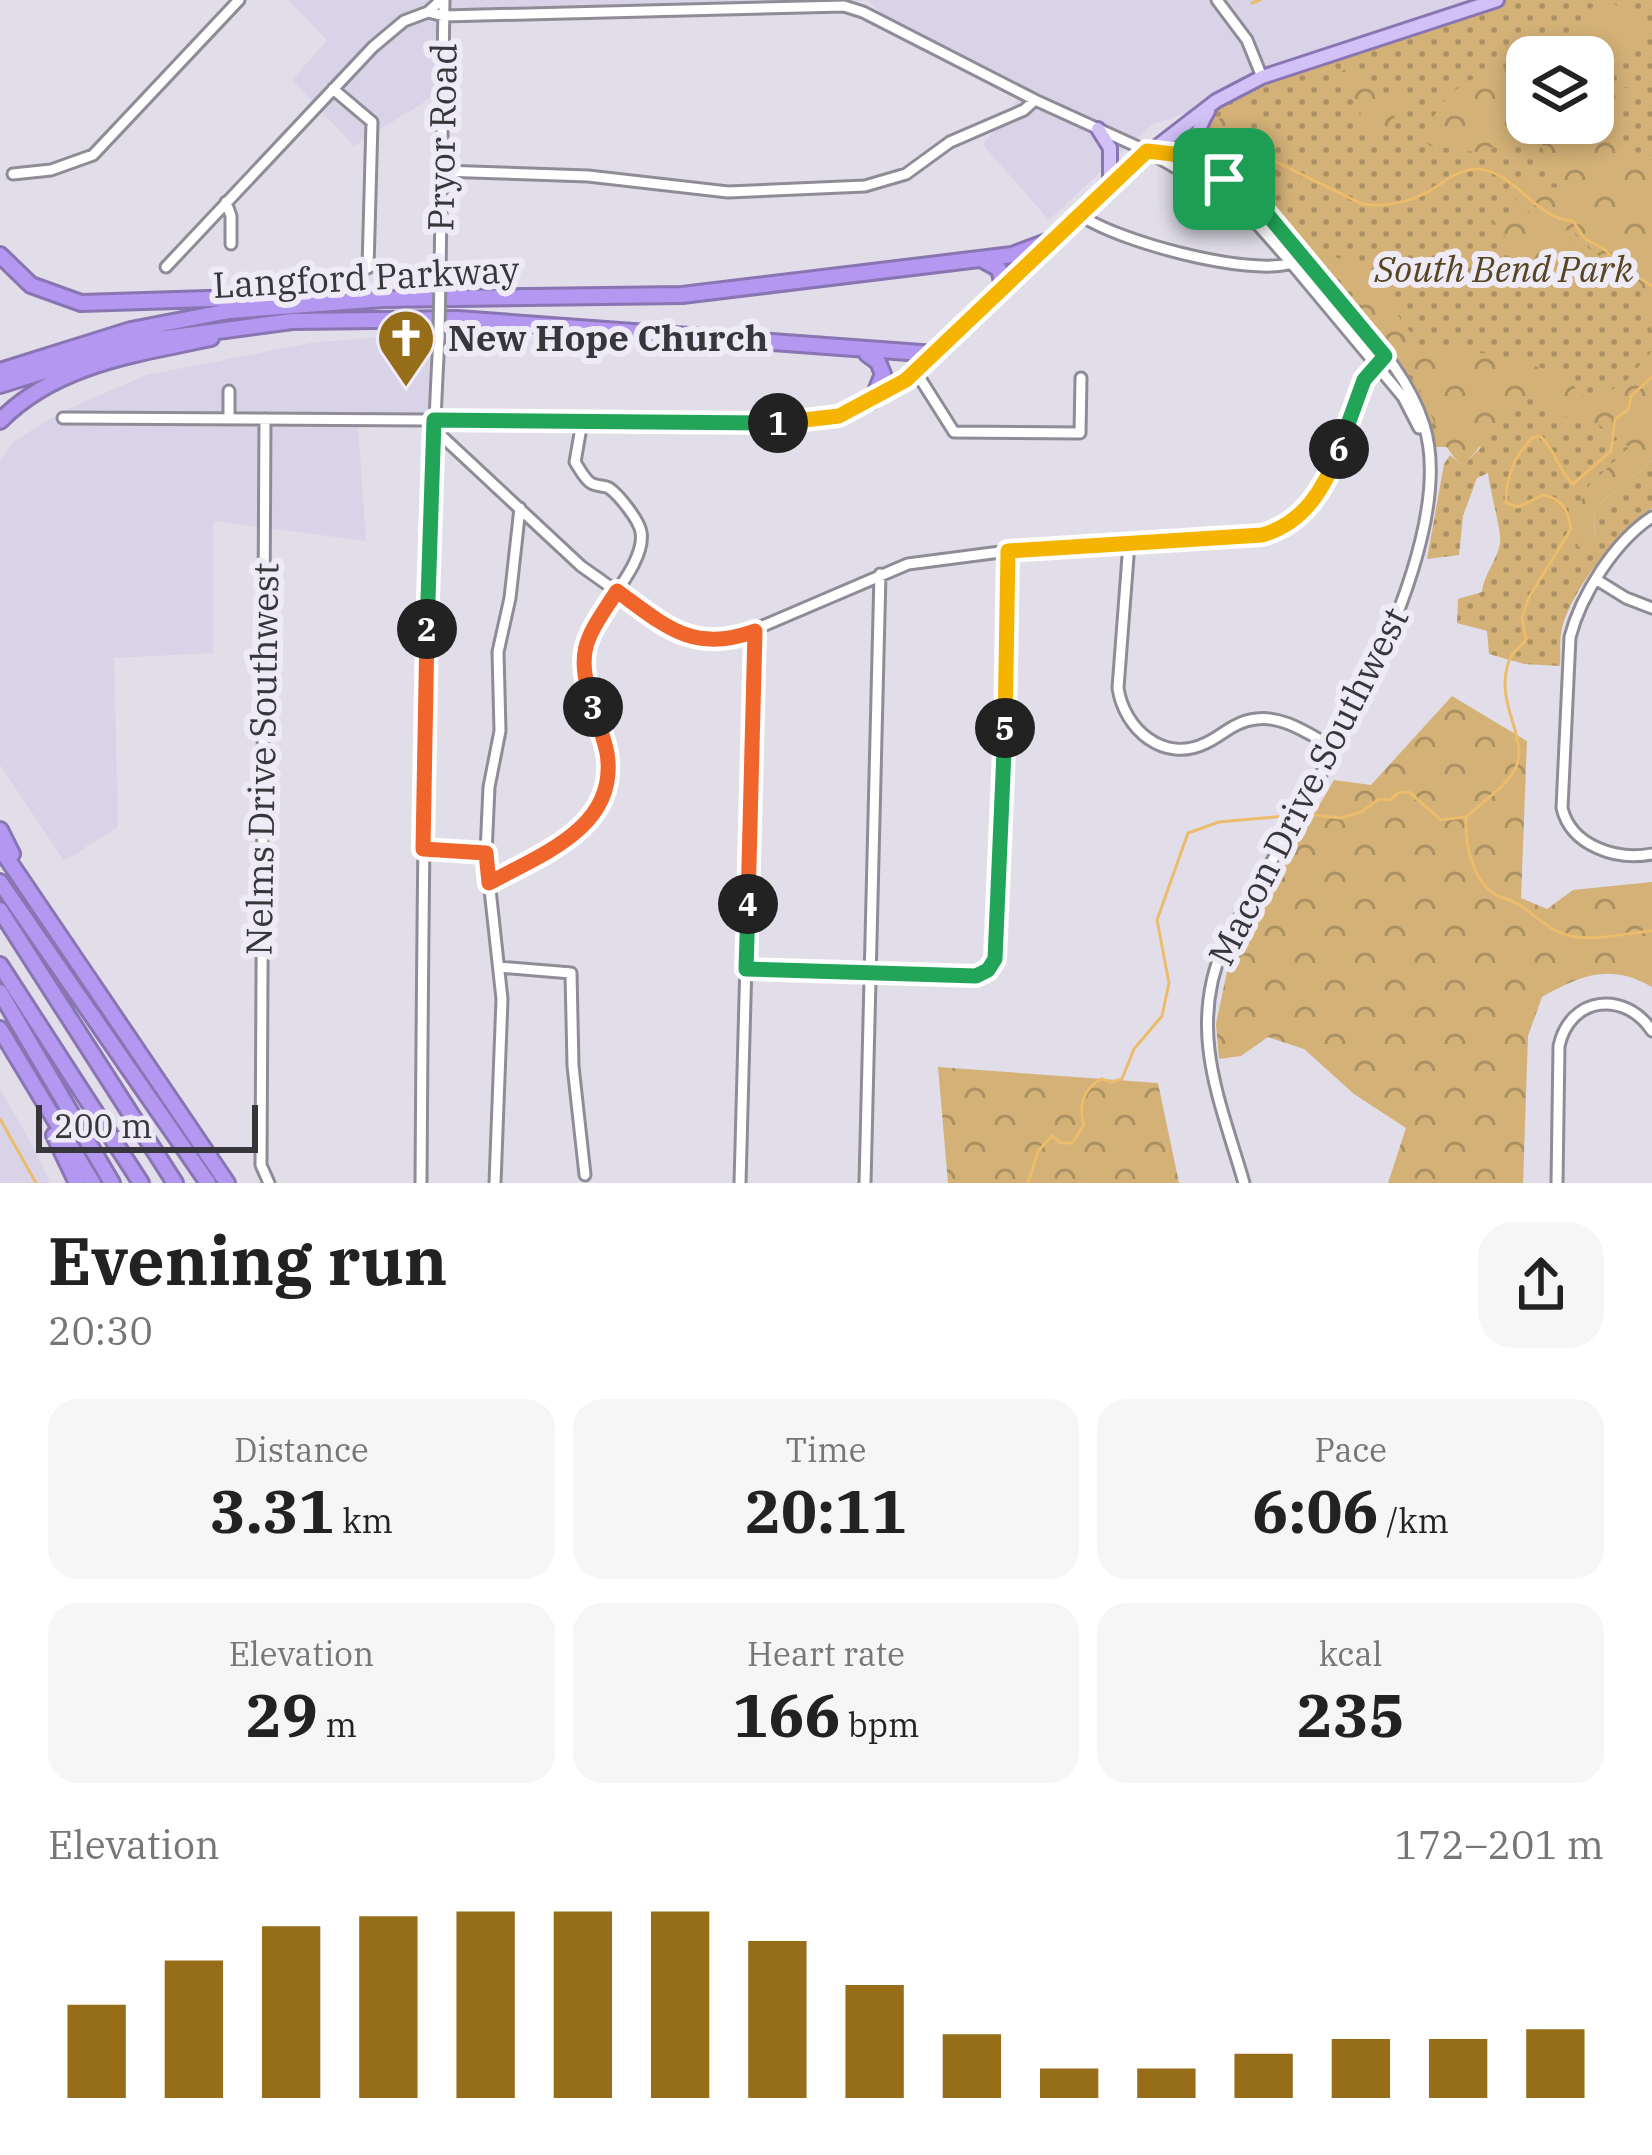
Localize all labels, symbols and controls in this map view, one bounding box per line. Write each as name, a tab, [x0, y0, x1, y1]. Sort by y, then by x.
map controls	[1506, 36, 1614, 144]
button: layers	[1506, 36, 1614, 144]
street label: Pryor Road	[416, 42, 467, 232]
pin	[1173, 128, 1275, 230]
icon: arrive	[1191, 146, 1257, 212]
street label: Langford Parkway	[211, 245, 521, 308]
park label: South Bend Park	[1374, 245, 1634, 292]
church icon: New Hope Church	[375, 307, 437, 389]
place label: New Hope Church	[448, 314, 768, 361]
pin: 1	[748, 393, 808, 453]
text: 1	[768, 401, 788, 444]
pin: 6	[1309, 419, 1369, 479]
text: 6	[1329, 427, 1349, 470]
street label: Nelms Drive Southwest	[235, 562, 288, 956]
pin: 2	[397, 599, 457, 659]
street label: Macon Drive Southwest	[1197, 599, 1418, 973]
text: 2	[417, 607, 437, 650]
pin: 3	[563, 677, 623, 737]
text: 3	[583, 685, 603, 728]
pin: 5	[975, 698, 1035, 758]
text: 5	[995, 706, 1015, 749]
pin: 4	[718, 874, 778, 934]
text: 4	[738, 882, 758, 925]
scale bar	[36, 1099, 258, 1152]
text: 200 m	[54, 1104, 153, 1147]
text: Evening run	[48, 1217, 447, 1303]
button: share	[1478, 1222, 1604, 1348]
text: 20:30	[48, 1305, 153, 1356]
text: Distance	[234, 1428, 369, 1471]
text: Time	[785, 1428, 867, 1471]
text: Pace	[1314, 1428, 1387, 1471]
text: 3.31	[210, 1471, 335, 1550]
text: 20:11	[745, 1471, 907, 1550]
text: 6:06	[1252, 1471, 1379, 1550]
text: km	[335, 1499, 393, 1542]
text: /km	[1379, 1499, 1449, 1542]
text: Elevation	[229, 1632, 374, 1675]
text: Heart rate	[747, 1632, 905, 1675]
text: kcal	[1319, 1632, 1382, 1675]
text: 29	[246, 1675, 318, 1754]
text: 166	[732, 1675, 840, 1754]
text: 235	[1297, 1675, 1405, 1754]
text: m	[318, 1703, 357, 1746]
text: bpm	[840, 1703, 920, 1746]
text: Elevation	[48, 1819, 220, 1870]
text: 172–201 m	[1394, 1819, 1604, 1870]

